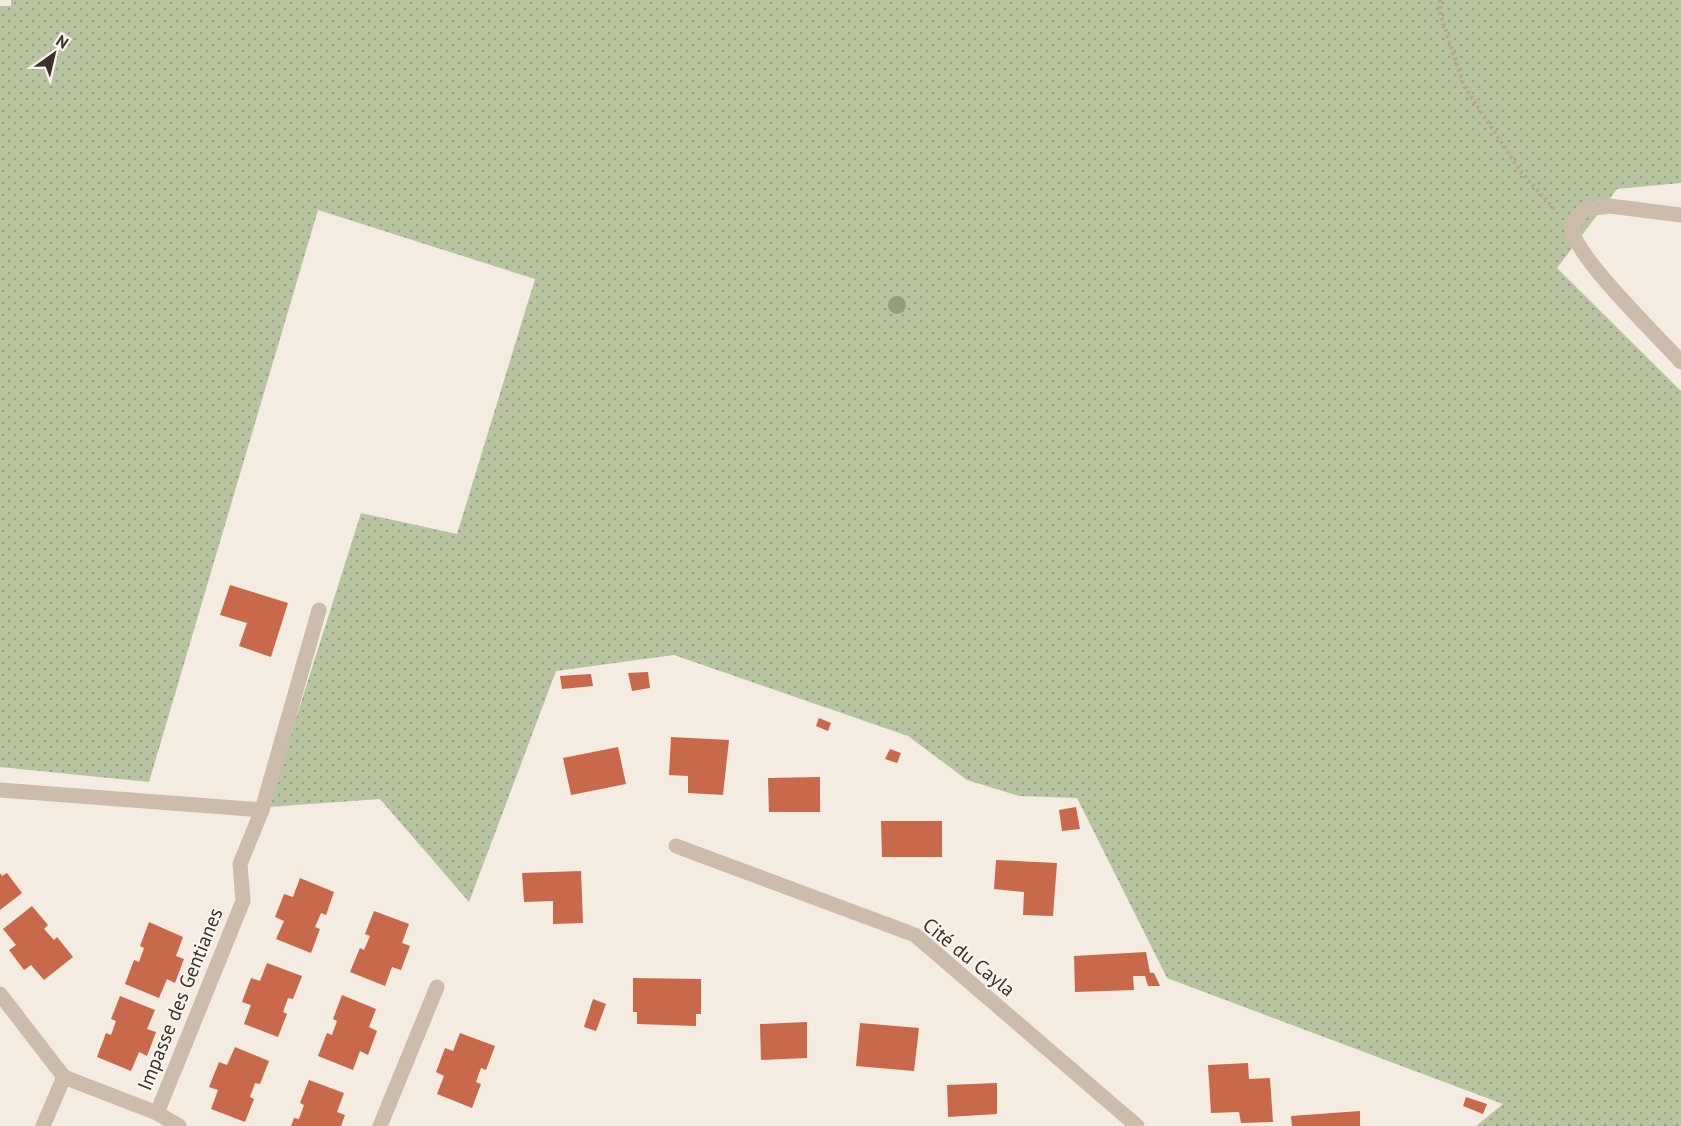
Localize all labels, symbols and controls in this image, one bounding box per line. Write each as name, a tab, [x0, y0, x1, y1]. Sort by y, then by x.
north arrow	[24, 24, 84, 84]
text: N	[52, 30, 72, 53]
street label: Impasse des Gentianes	[131, 904, 229, 1094]
street label: Cité du Cayla	[917, 912, 1021, 1002]

